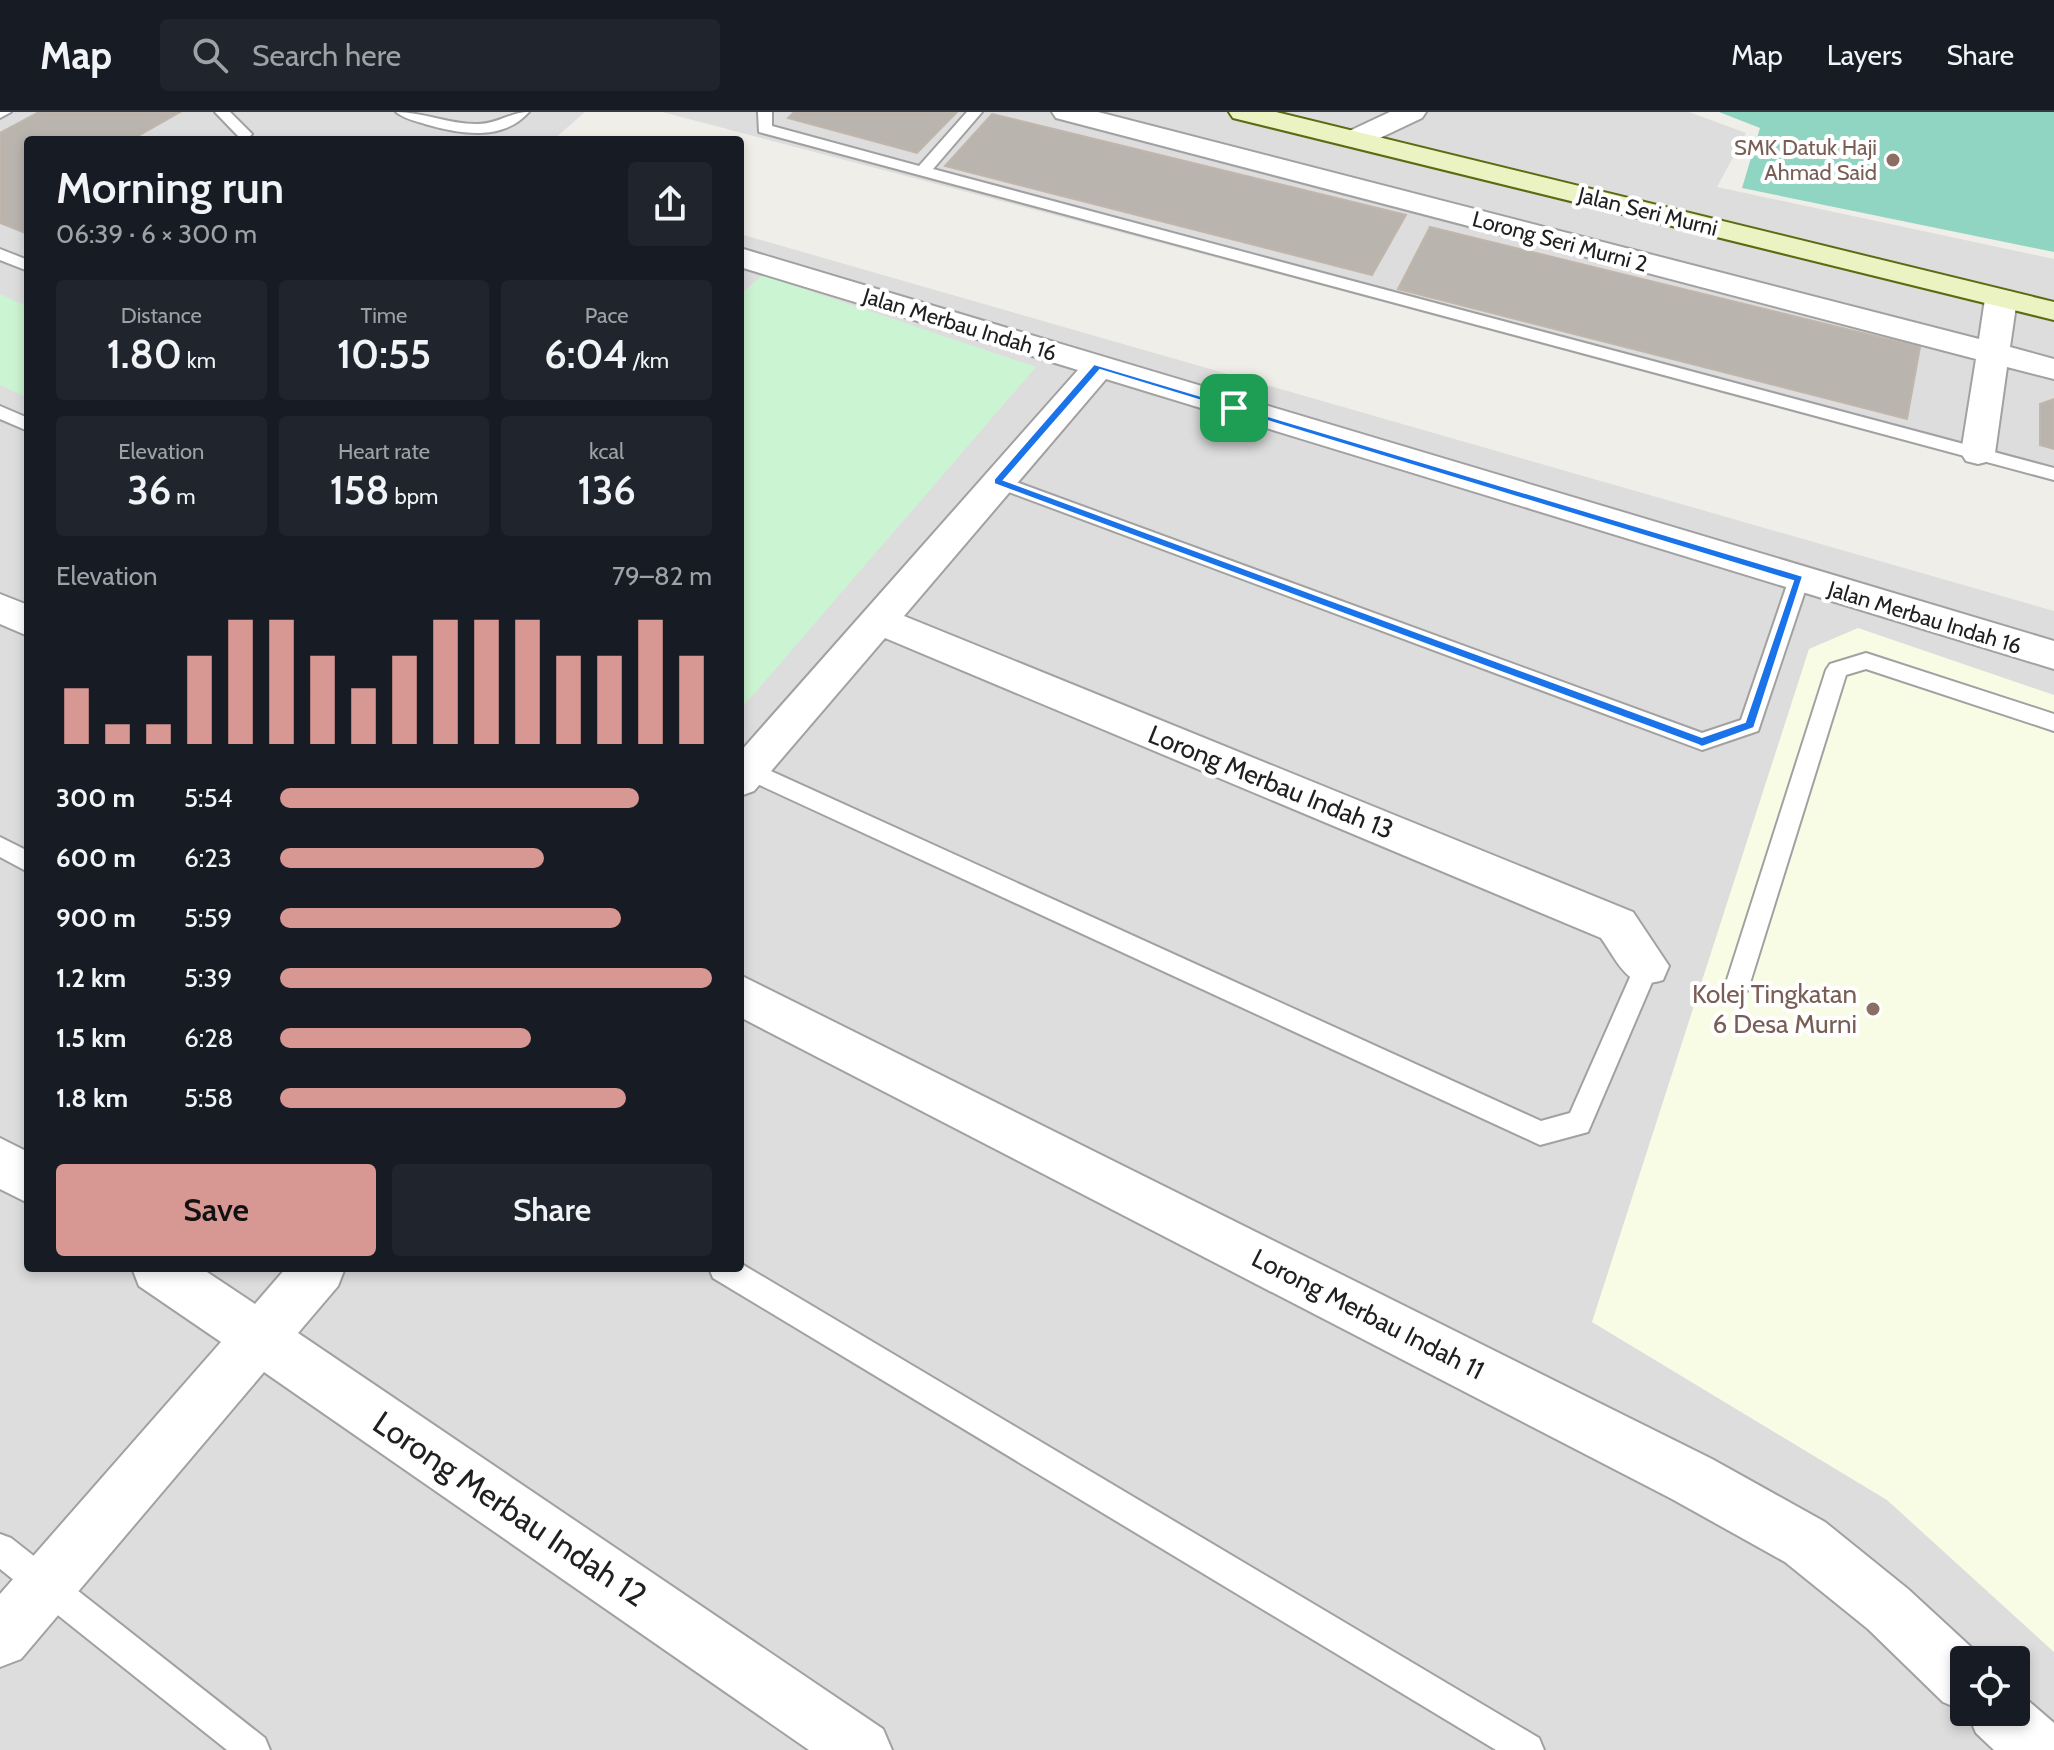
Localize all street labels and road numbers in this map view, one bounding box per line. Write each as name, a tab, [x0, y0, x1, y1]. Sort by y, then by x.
street label: Jalan Seri Murni	[1574, 181, 1720, 242]
street label: Lorong Seri Murni 2	[1469, 205, 1650, 278]
street label: Jalan Merbau Indah 16	[859, 282, 1060, 367]
street label: Jalan Merbau Indah 16	[1824, 575, 2025, 660]
street label: Lorong Merbau Indah 13	[1144, 718, 1398, 846]
street label: Lorong Merbau Indah 11	[1247, 1242, 1489, 1386]
street label: Lorong Merbau Indah 12	[366, 1403, 654, 1615]

